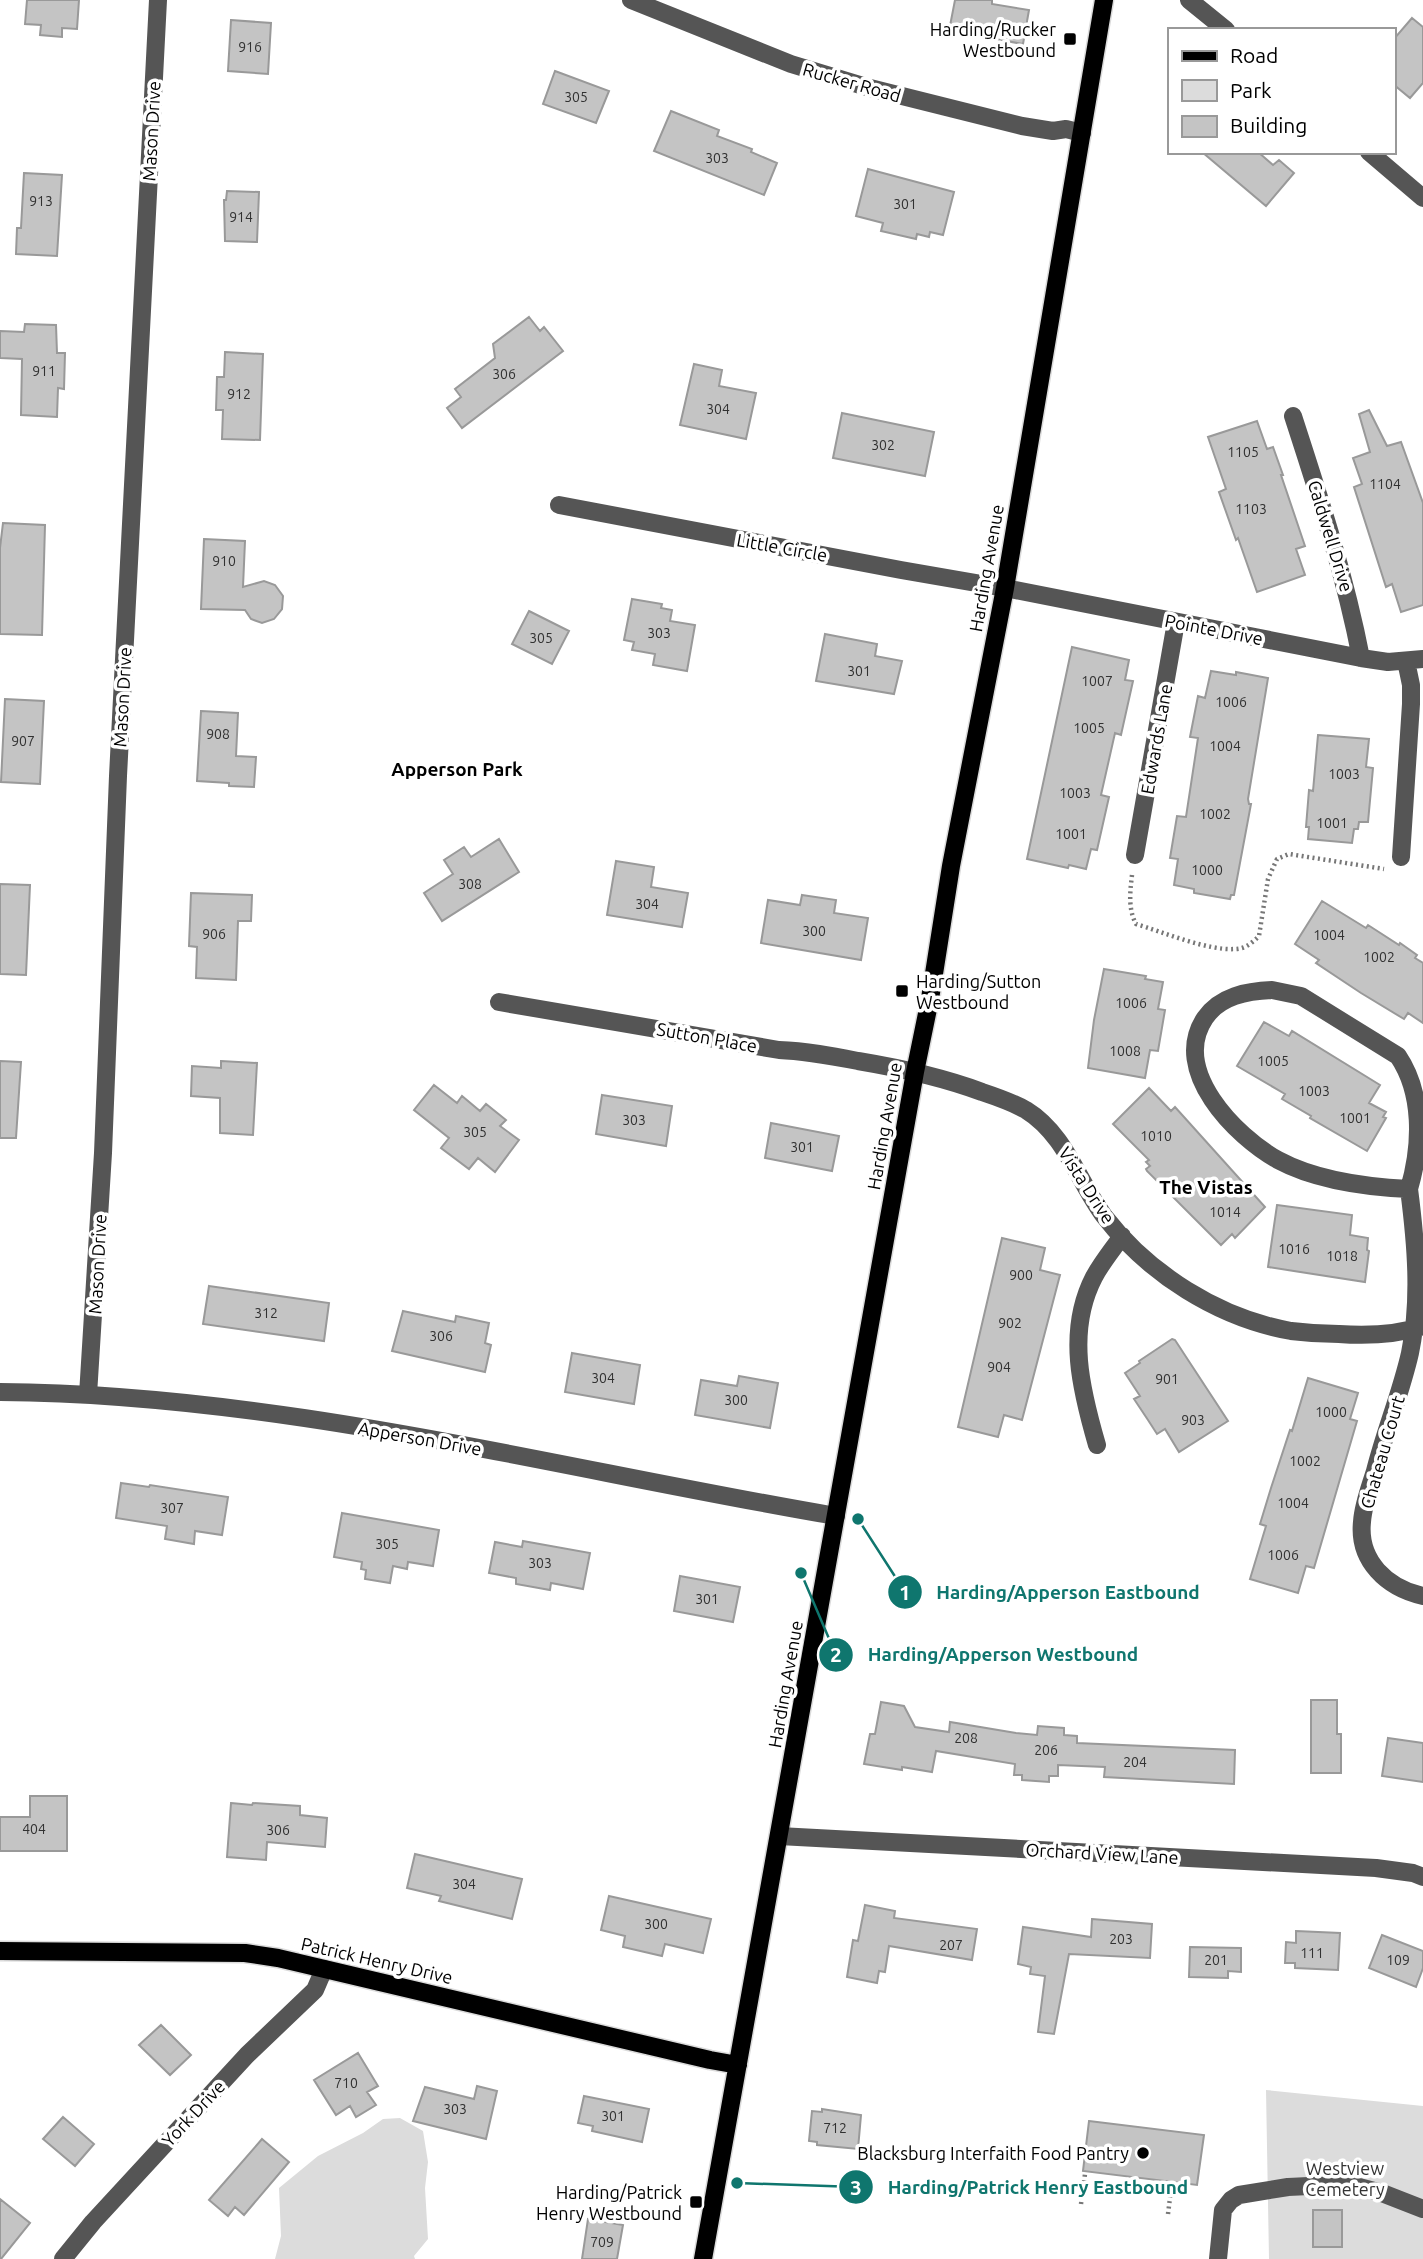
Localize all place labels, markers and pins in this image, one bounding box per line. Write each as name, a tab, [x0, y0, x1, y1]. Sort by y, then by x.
place label: Harding/Rucker Westbound	[930, 19, 1056, 60]
marker: Harding/Rucker Westbound	[1062, 31, 1078, 47]
place label: Harding/Sutton Westbound	[916, 971, 1041, 1012]
marker: Harding/Sutton Westbound	[894, 983, 910, 999]
callout: Harding/Apperson Eastbound	[887, 1572, 1214, 1612]
callout: Harding/Apperson Westbound	[819, 1635, 1152, 1675]
place label: Blacksburg Interfaith Food Pantry	[857, 2143, 1129, 2163]
marker: Blacksburg Interfaith Food Pantry	[1135, 2145, 1151, 2161]
callout: Harding/Patrick Henry Eastbound	[839, 2167, 1202, 2207]
place label: Harding/Patrick Henry Westbound	[536, 2182, 682, 2223]
marker: Harding/Patrick Henry Westbound	[688, 2194, 704, 2210]

